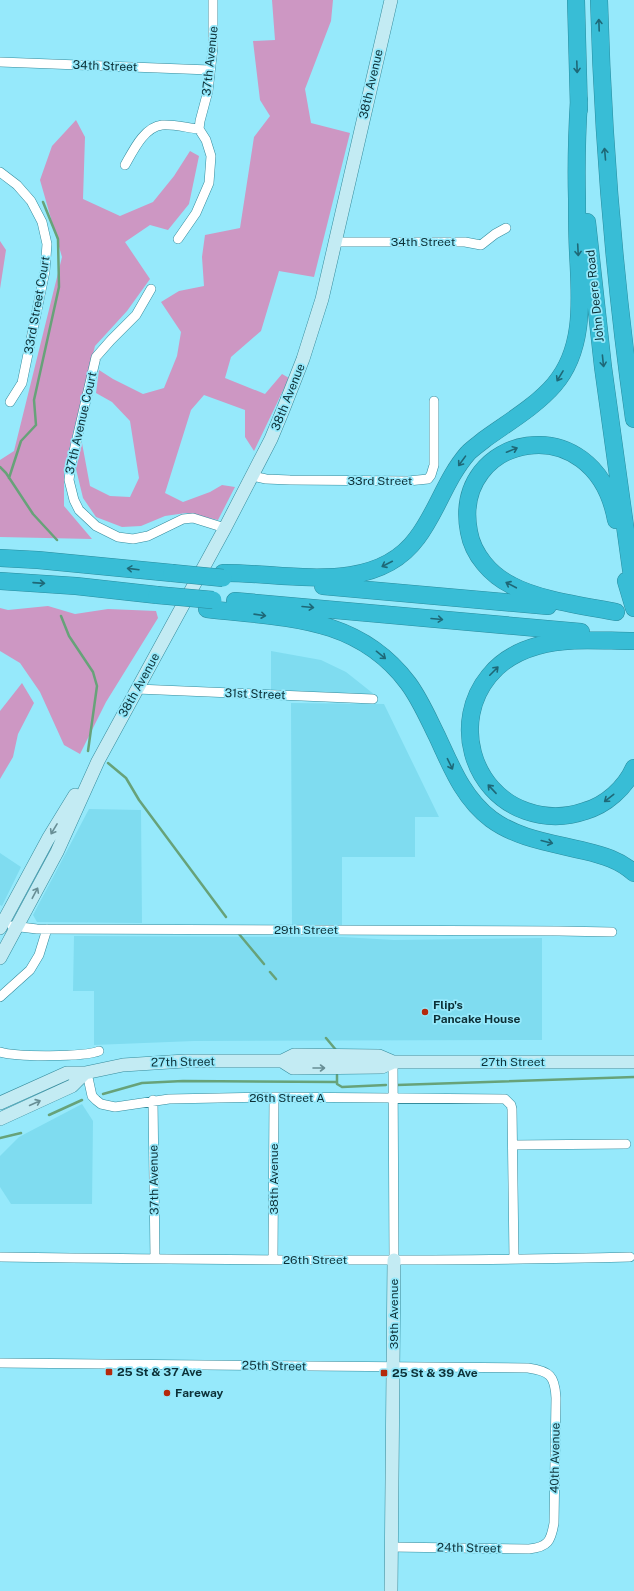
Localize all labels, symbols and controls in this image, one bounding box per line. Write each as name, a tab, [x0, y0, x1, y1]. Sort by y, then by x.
one-way arrow	[596, 19, 603, 32]
street label: 37th Avenue	[199, 25, 221, 97]
street label: 38th Avenue	[356, 48, 386, 120]
street label: 34th Street	[72, 58, 138, 74]
one-way arrow	[573, 60, 581, 73]
one-way arrow	[602, 148, 609, 161]
street label: 34th Street	[391, 235, 456, 249]
one-way arrow	[574, 243, 581, 256]
street label: John Deere Road	[583, 249, 607, 343]
street label: 33rd Street Court	[22, 255, 53, 355]
one-way arrow	[599, 354, 607, 367]
street label: 38th Avenue	[268, 361, 308, 433]
street label: 37th Avenue Court	[62, 370, 100, 475]
one-way arrow	[555, 370, 563, 382]
one-way arrow	[506, 445, 518, 453]
one-way arrow	[458, 455, 467, 466]
street label: 33rd Street	[348, 474, 413, 488]
one-way arrow	[381, 560, 393, 568]
one-way arrow	[127, 565, 140, 573]
one-way arrow	[32, 579, 45, 586]
one-way arrow	[505, 581, 517, 589]
one-way arrow	[301, 603, 314, 611]
one-way arrow	[253, 611, 266, 619]
one-way arrow	[430, 615, 443, 622]
street label: 38th Avenue	[116, 650, 162, 719]
one-way arrow	[376, 651, 387, 659]
one-way arrow	[489, 666, 499, 676]
street label: 31st Street	[224, 686, 286, 702]
one-way arrow	[447, 757, 455, 769]
one-way arrow	[488, 784, 497, 794]
one-way arrow	[604, 794, 615, 802]
one-way arrow	[50, 823, 58, 835]
one-way arrow	[540, 838, 553, 846]
one-way arrow	[32, 887, 40, 899]
street label: 29th Street	[274, 923, 338, 937]
place label: Flip's Pancake House	[433, 998, 521, 1026]
marker: Flip's Pancake House	[420, 1007, 430, 1017]
street label: 27th Street	[151, 1054, 215, 1070]
street label: 27th Street	[481, 1055, 545, 1069]
one-way arrow	[312, 1064, 325, 1072]
street label: 26th Street A	[249, 1091, 325, 1105]
one-way arrow	[29, 1099, 41, 1106]
street label: 38th Avenue	[267, 1143, 281, 1214]
street label: 37th Avenue	[146, 1145, 162, 1215]
street label: 26th Street	[283, 1253, 347, 1267]
street label: 39th Avenue	[387, 1278, 401, 1349]
street label: 25th Street	[242, 1358, 307, 1374]
place label: 25 St & 37 Ave	[117, 1365, 202, 1379]
place label: 25 St & 39 Ave	[392, 1366, 478, 1380]
marker: 25 St & 37 Ave	[104, 1367, 114, 1377]
marker: 25 St & 39 Ave	[379, 1368, 389, 1378]
place label: Fareway	[175, 1386, 224, 1400]
marker: Fareway	[162, 1388, 172, 1398]
street label: 40th Avenue	[547, 1422, 563, 1493]
street label: 24th Street	[437, 1540, 502, 1556]

